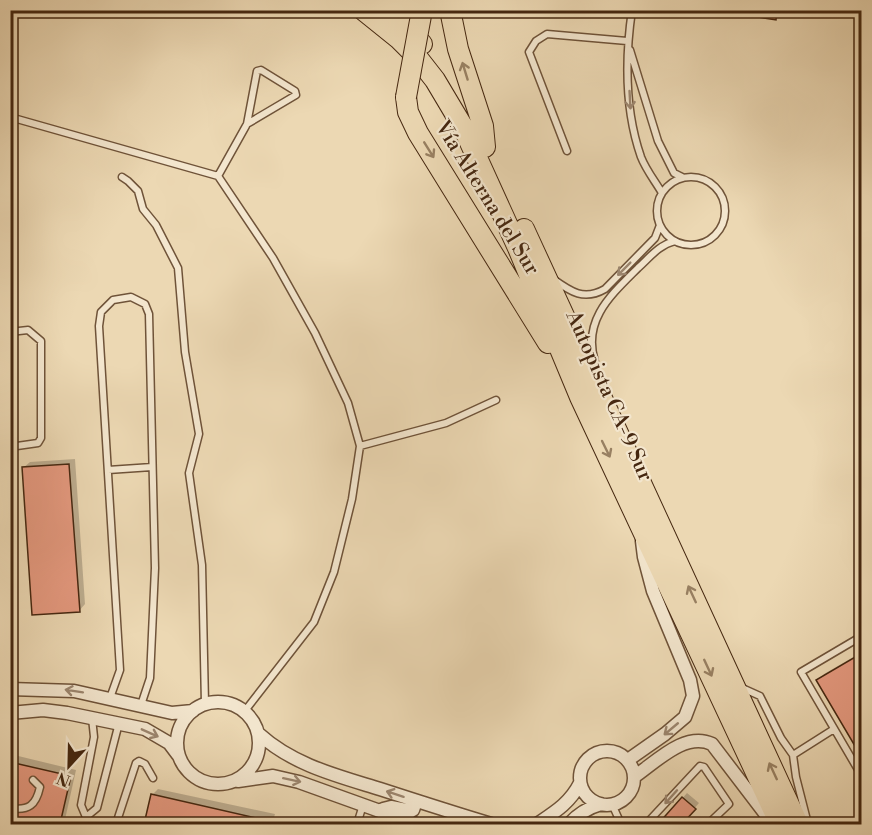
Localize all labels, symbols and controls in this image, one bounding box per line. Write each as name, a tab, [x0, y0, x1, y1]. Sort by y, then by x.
one-way arrow	[459, 62, 470, 81]
one-way arrow	[624, 89, 635, 109]
street label: Vía Alterna del Sur	[428, 115, 545, 280]
one-way arrow	[423, 141, 435, 158]
one-way arrow	[617, 262, 632, 277]
street label: Autopista CA-9 Sur	[559, 306, 658, 485]
one-way arrow	[600, 440, 612, 458]
one-way arrow	[686, 586, 697, 604]
one-way arrow	[702, 658, 714, 676]
one-way arrow	[65, 686, 85, 697]
one-way arrow	[664, 722, 679, 736]
one-way arrow	[141, 727, 159, 739]
north arrow	[39, 736, 99, 796]
one-way arrow	[767, 763, 779, 781]
text: N	[54, 767, 73, 791]
one-way arrow	[282, 775, 301, 787]
one-way arrow	[386, 788, 405, 799]
one-way arrow	[664, 790, 678, 805]

